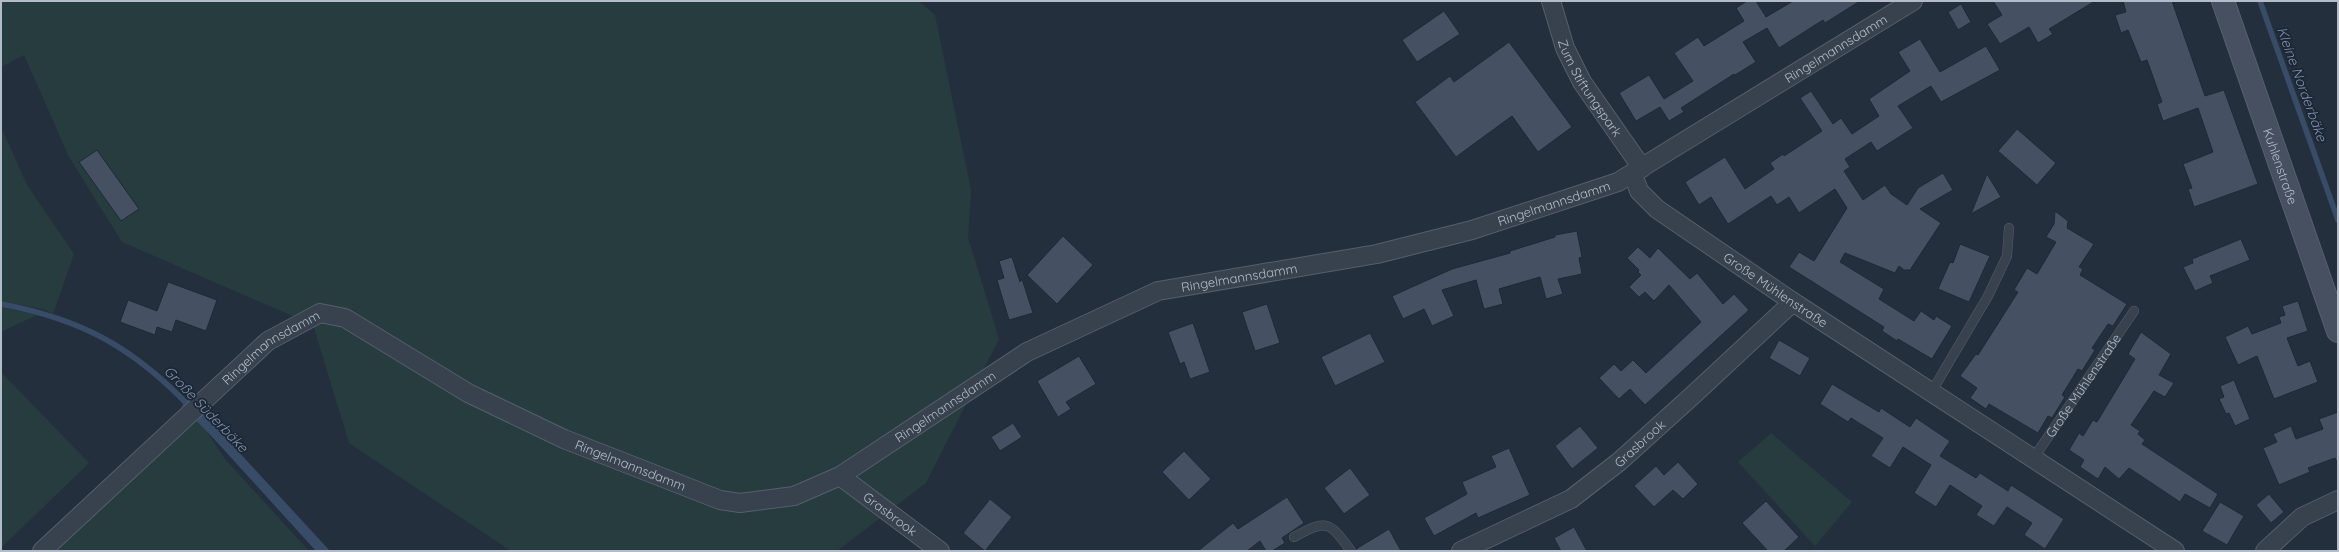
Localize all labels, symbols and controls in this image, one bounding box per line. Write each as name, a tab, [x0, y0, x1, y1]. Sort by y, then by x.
street label: Ringelmannsdamm	[1781, 11, 1890, 86]
water label: Kleine Norderbäke	[2273, 24, 2331, 145]
street label: Zum Stiftungspark	[1555, 37, 1626, 140]
street label: Kuhlenstraße	[2260, 126, 2301, 207]
street label: Ringelmannsdamm	[1495, 177, 1612, 229]
street label: Große Mühlenstraße	[1720, 249, 1831, 330]
street label: Ringelmannsdamm	[1180, 260, 1298, 295]
street label: Ringelmannsdamm	[218, 307, 322, 388]
street label: Große Mühlenstraße	[2042, 330, 2124, 441]
water label: Große Süderbäke	[160, 362, 253, 457]
street label: Ringelmannsdamm	[892, 367, 999, 445]
street label: Grasbrook	[1611, 416, 1668, 471]
street label: Ringelmannsdamm	[573, 436, 688, 494]
street label: Grasbrook	[860, 488, 921, 539]

